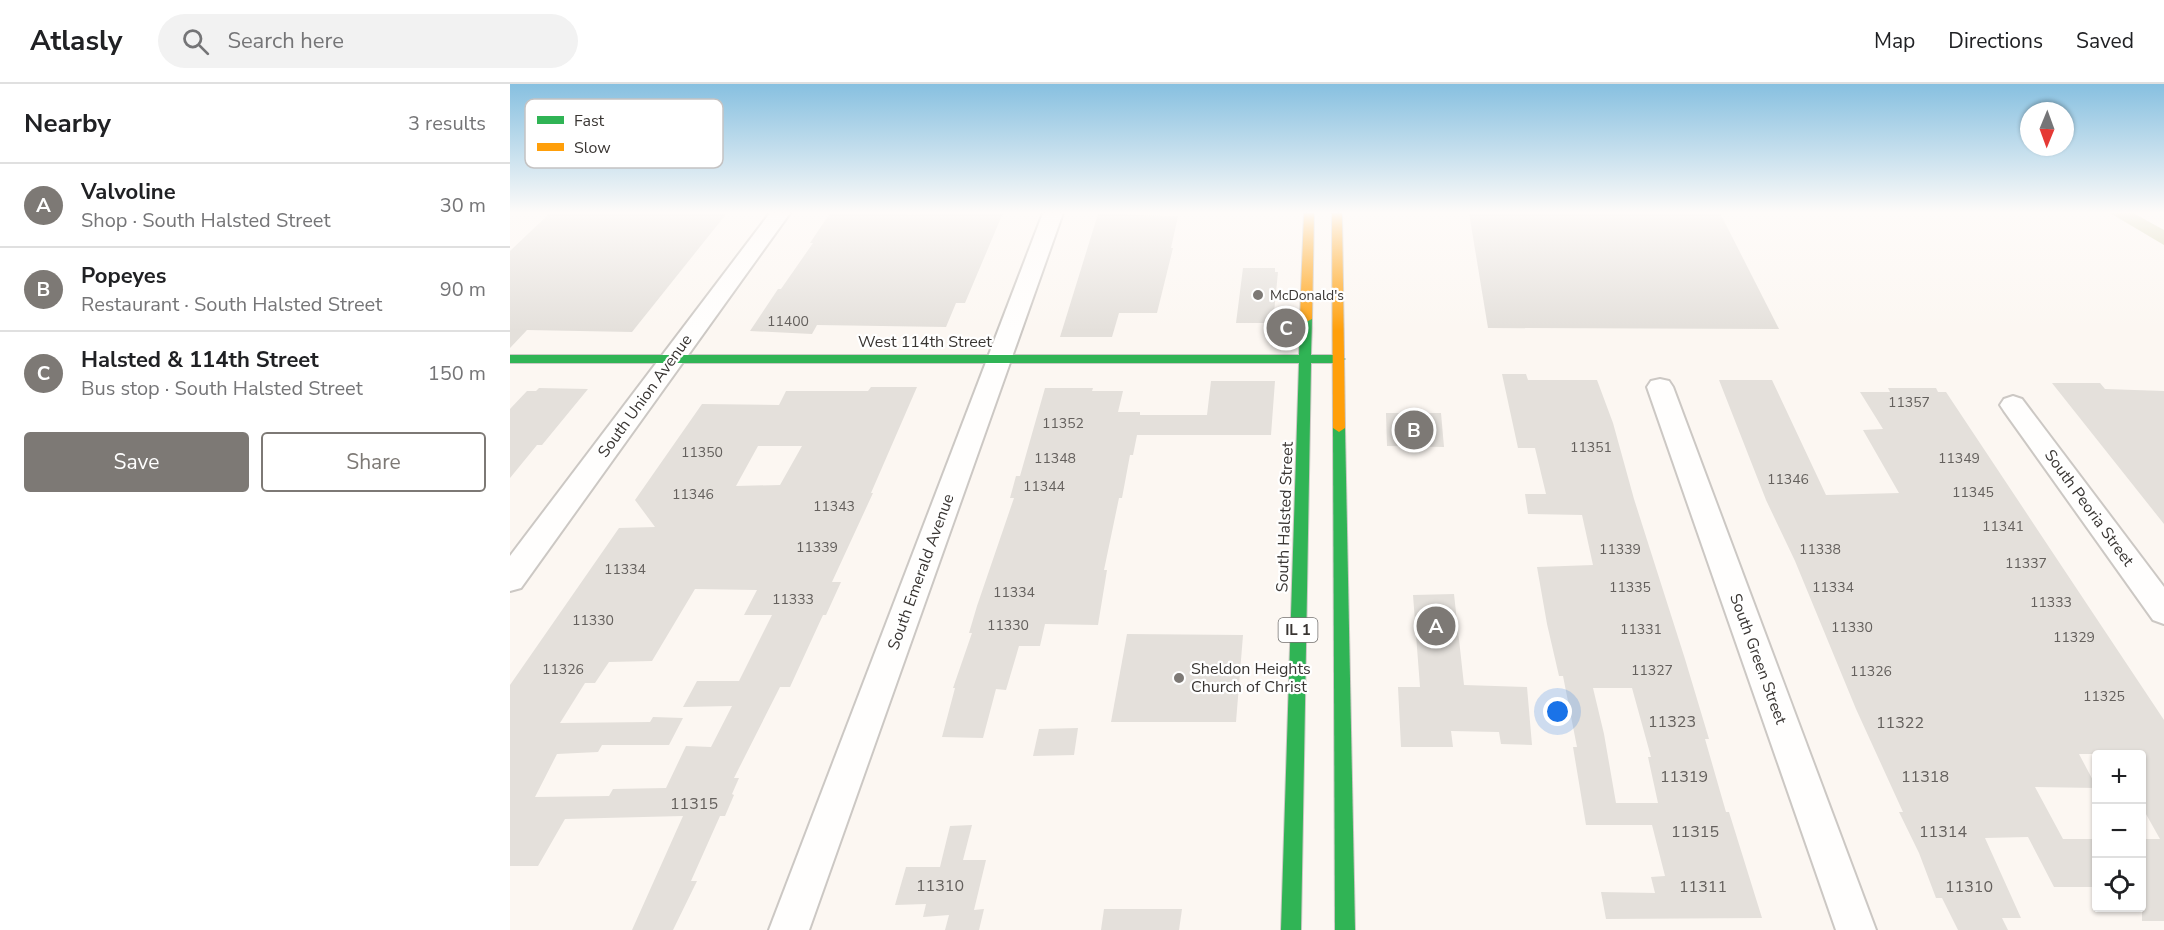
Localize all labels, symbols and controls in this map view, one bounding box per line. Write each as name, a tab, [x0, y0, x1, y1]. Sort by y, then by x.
search box	[158, 14, 578, 68]
text: Atlasly	[30, 22, 122, 60]
icon: search	[179, 25, 212, 58]
text: Search here	[227, 26, 344, 56]
text: Map	[1874, 27, 1915, 55]
text: Directions	[1948, 27, 2043, 55]
text: Saved	[2076, 27, 2134, 55]
legend	[525, 99, 723, 168]
north arrow	[2020, 102, 2074, 156]
text: Nearby	[24, 106, 111, 141]
text: 3 results	[408, 110, 486, 137]
text: Fast	[574, 110, 605, 132]
text: Slow	[574, 137, 611, 159]
text: Valvoline	[81, 177, 176, 207]
text: A	[36, 192, 51, 219]
text: 30 m	[440, 192, 486, 219]
text: Shop · South Halsted Street	[81, 207, 331, 234]
text: Popeyes	[81, 261, 166, 291]
text: B	[37, 276, 50, 303]
text: 90 m	[440, 276, 486, 303]
place label: McDonald's	[1270, 286, 1344, 305]
marker: McDonald's	[1251, 288, 1265, 302]
text: Restaurant · South Halsted Street	[81, 291, 382, 318]
pin: C	[1266, 306, 1306, 350]
house number: 11400	[767, 312, 809, 331]
street label: South Union Avenue	[593, 330, 697, 462]
street label: West 114th Street	[858, 331, 992, 353]
text: Halsted & 114th Street	[81, 345, 319, 375]
text: C	[37, 360, 50, 387]
text: 150 m	[428, 360, 486, 387]
text: Bus stop · South Halsted Street	[81, 375, 363, 402]
house number: 11357	[1888, 393, 1930, 412]
pin: B	[1394, 408, 1434, 452]
house number: 11352	[1042, 414, 1084, 433]
button: Save	[24, 432, 249, 492]
button: Share	[261, 432, 486, 492]
house number: 11351	[1570, 438, 1612, 457]
street label: South Halsted Street	[1271, 441, 1299, 593]
house number: 11350	[681, 443, 723, 462]
street label: South Peoria Street	[2039, 445, 2139, 571]
house number: 11348	[1034, 449, 1076, 468]
house number: 11349	[1938, 449, 1980, 468]
house number: 11346	[1767, 470, 1809, 489]
house number: 11344	[1023, 477, 1065, 496]
house number: 11345	[1952, 483, 1994, 502]
house number: 11346	[672, 485, 714, 504]
street label: South Emerald Avenue	[882, 491, 960, 653]
house number: 11343	[813, 497, 855, 516]
house number: 11341	[1982, 517, 2024, 536]
house number: 11339	[796, 538, 838, 557]
house number: 11339	[1599, 540, 1641, 559]
house number: 11338	[1799, 540, 1841, 559]
house number: 11337	[2005, 554, 2047, 573]
house number: 11334	[604, 560, 646, 579]
house number: 11335	[1609, 578, 1651, 597]
house number: 11334	[1812, 578, 1854, 597]
house number: 11334	[993, 583, 1035, 602]
house number: 11333	[772, 590, 814, 609]
street label: South Green Street	[1724, 591, 1792, 728]
house number: 11333	[2030, 593, 2072, 612]
pin: A	[1416, 604, 1456, 648]
house number: 11330	[572, 611, 614, 630]
house number: 11330	[987, 616, 1029, 635]
road number: IL 1	[1278, 618, 1318, 642]
house number: 11330	[1831, 618, 1873, 637]
house number: 11331	[1620, 620, 1662, 639]
house number: 11329	[2053, 628, 2095, 647]
place label: Sheldon Heights Church of Christ	[1191, 658, 1311, 698]
house number: 11326	[542, 660, 584, 679]
house number: 11327	[1631, 661, 1673, 680]
house number: 11326	[1850, 662, 1892, 681]
marker: Sheldon Heights Church of Christ	[1172, 671, 1186, 685]
house number: 11325	[2083, 687, 2125, 706]
your location	[1543, 697, 1572, 726]
house number: 11323	[1648, 711, 1696, 733]
house number: 11322	[1876, 712, 1924, 734]
map controls	[2092, 750, 2146, 912]
button: +	[2092, 750, 2146, 804]
house number: 11319	[1660, 766, 1708, 788]
house number: 11318	[1901, 766, 1949, 788]
house number: 11315	[670, 793, 718, 815]
button: −	[2092, 804, 2146, 858]
house number: 11315	[1671, 821, 1719, 843]
house number: 11314	[1919, 821, 1967, 843]
button: locate	[2092, 858, 2146, 912]
house number: 11310	[916, 875, 964, 897]
house number: 11311	[1679, 876, 1727, 898]
house number: 11310	[1945, 876, 1993, 898]

